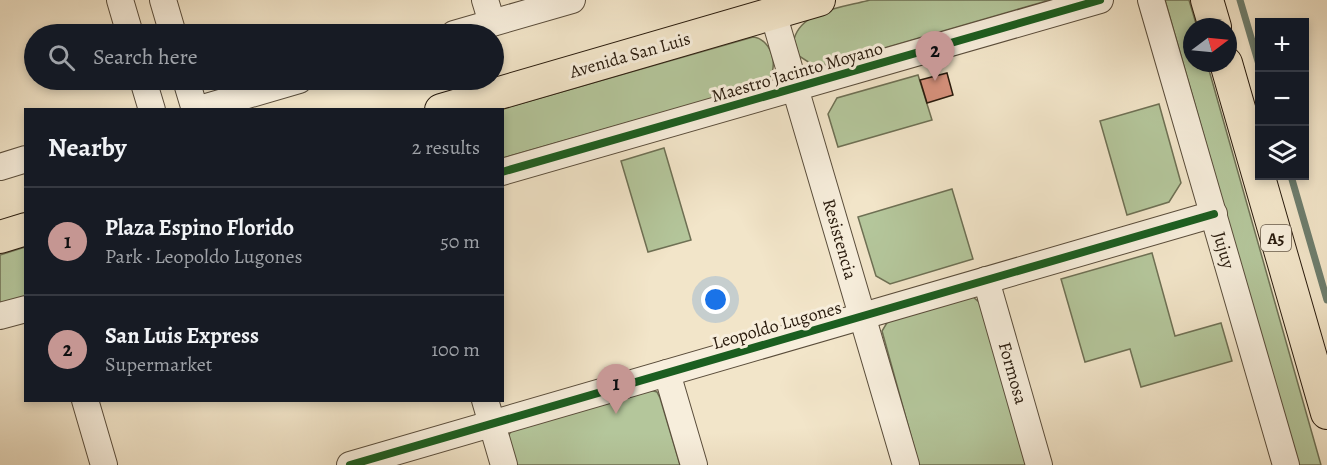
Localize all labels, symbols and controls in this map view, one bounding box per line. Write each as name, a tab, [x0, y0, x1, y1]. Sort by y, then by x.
north arrow	[1183, 18, 1237, 72]
map controls	[1255, 18, 1309, 180]
button: +	[1255, 18, 1309, 72]
search box	[24, 24, 504, 90]
street label: Avenida San Luis	[566, 26, 693, 84]
pin: 2	[916, 32, 954, 81]
street label: Maestro Jacinto Moyano	[709, 36, 886, 108]
icon: search	[45, 41, 78, 74]
text: Search here	[93, 42, 198, 72]
button: −	[1255, 72, 1309, 126]
button: layers	[1255, 126, 1309, 180]
text: Nearby	[48, 130, 127, 165]
text: 2 results	[412, 134, 480, 161]
street label: Resistencia	[817, 196, 863, 283]
text: Plaza Espino Florido	[105, 213, 294, 243]
road number: A5	[1261, 225, 1291, 251]
text: 1	[64, 228, 71, 255]
text: 50 m	[440, 228, 480, 255]
street label: Jujuy	[1207, 229, 1241, 272]
text: Park · Leopoldo Lugones	[105, 243, 302, 270]
your location	[701, 285, 730, 314]
street label: Leopoldo Lugones	[710, 295, 844, 355]
text: San Luis Express	[105, 321, 259, 351]
text: 2	[63, 336, 72, 363]
text: 100 m	[431, 336, 480, 363]
street label: Formosa	[993, 339, 1034, 408]
text: Supermarket	[105, 351, 212, 378]
pin: 1	[596, 364, 636, 414]

